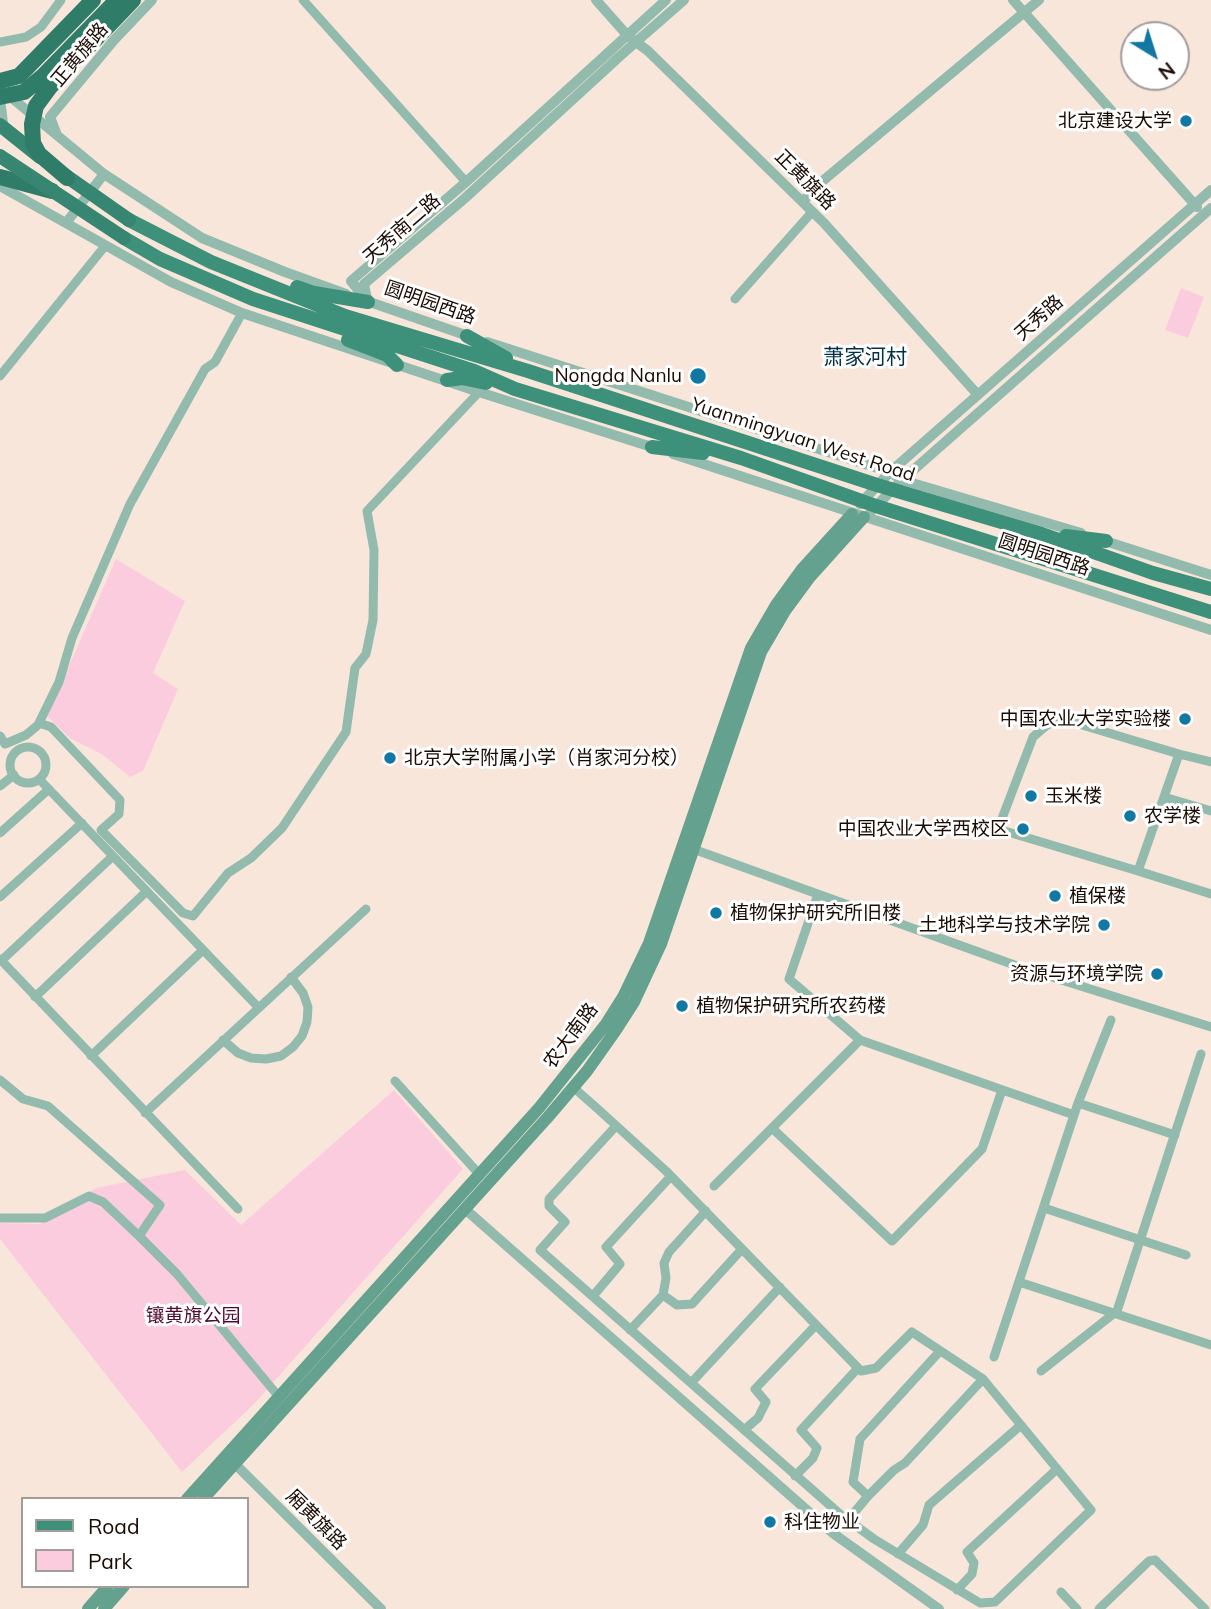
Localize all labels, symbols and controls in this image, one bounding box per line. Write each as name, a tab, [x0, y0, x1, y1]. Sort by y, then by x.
street label: 正黄旗路	[47, 19, 113, 91]
north arrow	[1120, 21, 1190, 91]
text: N	[1154, 57, 1180, 85]
place label: 北京建设大学	[1058, 110, 1172, 132]
marker: 北京建设大学	[1178, 113, 1194, 129]
street label: 正黄旗路	[770, 145, 840, 215]
street label: 天秀南二路	[359, 189, 445, 269]
street label: 圆明园西路	[381, 277, 479, 329]
street label: 天秀路	[1010, 290, 1068, 346]
district label: 萧家河村	[823, 345, 907, 371]
place label: Nongda Nanlu	[554, 365, 682, 387]
marker: Nongda Nanlu	[688, 366, 708, 386]
street label: Yuanmingyuan West Road	[688, 393, 918, 487]
street label: 圆明园西路	[995, 529, 1093, 581]
place label: 中国农业大学实验楼	[1000, 708, 1171, 730]
marker: 中国农业大学实验楼	[1177, 711, 1193, 727]
place label: 北京大学附属小学（肖家河分校）	[404, 747, 689, 769]
marker: 北京大学附属小学（肖家河分校）	[382, 750, 398, 766]
place label: 玉米楼	[1045, 785, 1102, 807]
marker: 玉米楼	[1023, 788, 1039, 804]
place label: 农学楼	[1144, 805, 1201, 827]
marker: 农学楼	[1122, 808, 1138, 824]
place label: 中国农业大学西校区	[838, 818, 1009, 840]
marker: 中国农业大学西校区	[1015, 821, 1031, 837]
place label: 植保楼	[1069, 885, 1126, 907]
marker: 植保楼	[1047, 888, 1063, 904]
place label: 植物保护研究所旧楼	[730, 902, 901, 924]
marker: 植物保护研究所旧楼	[708, 905, 724, 921]
place label: 土地科学与技术学院	[919, 914, 1090, 936]
marker: 土地科学与技术学院	[1096, 917, 1112, 933]
place label: 资源与环境学院	[1010, 963, 1143, 985]
marker: 资源与环境学院	[1149, 966, 1165, 982]
place label: 植物保护研究所农药楼	[696, 995, 886, 1017]
marker: 植物保护研究所农药楼	[674, 998, 690, 1014]
street label: 农大南路	[539, 999, 603, 1073]
park label: 镶黄旗公园	[146, 1305, 240, 1327]
street label: 厢黄旗路	[281, 1485, 351, 1555]
legend	[21, 1497, 248, 1588]
place label: 科住物业	[784, 1511, 860, 1533]
text: Road	[88, 1513, 139, 1539]
marker: 科住物业	[762, 1514, 778, 1530]
text: Park	[88, 1548, 132, 1574]

